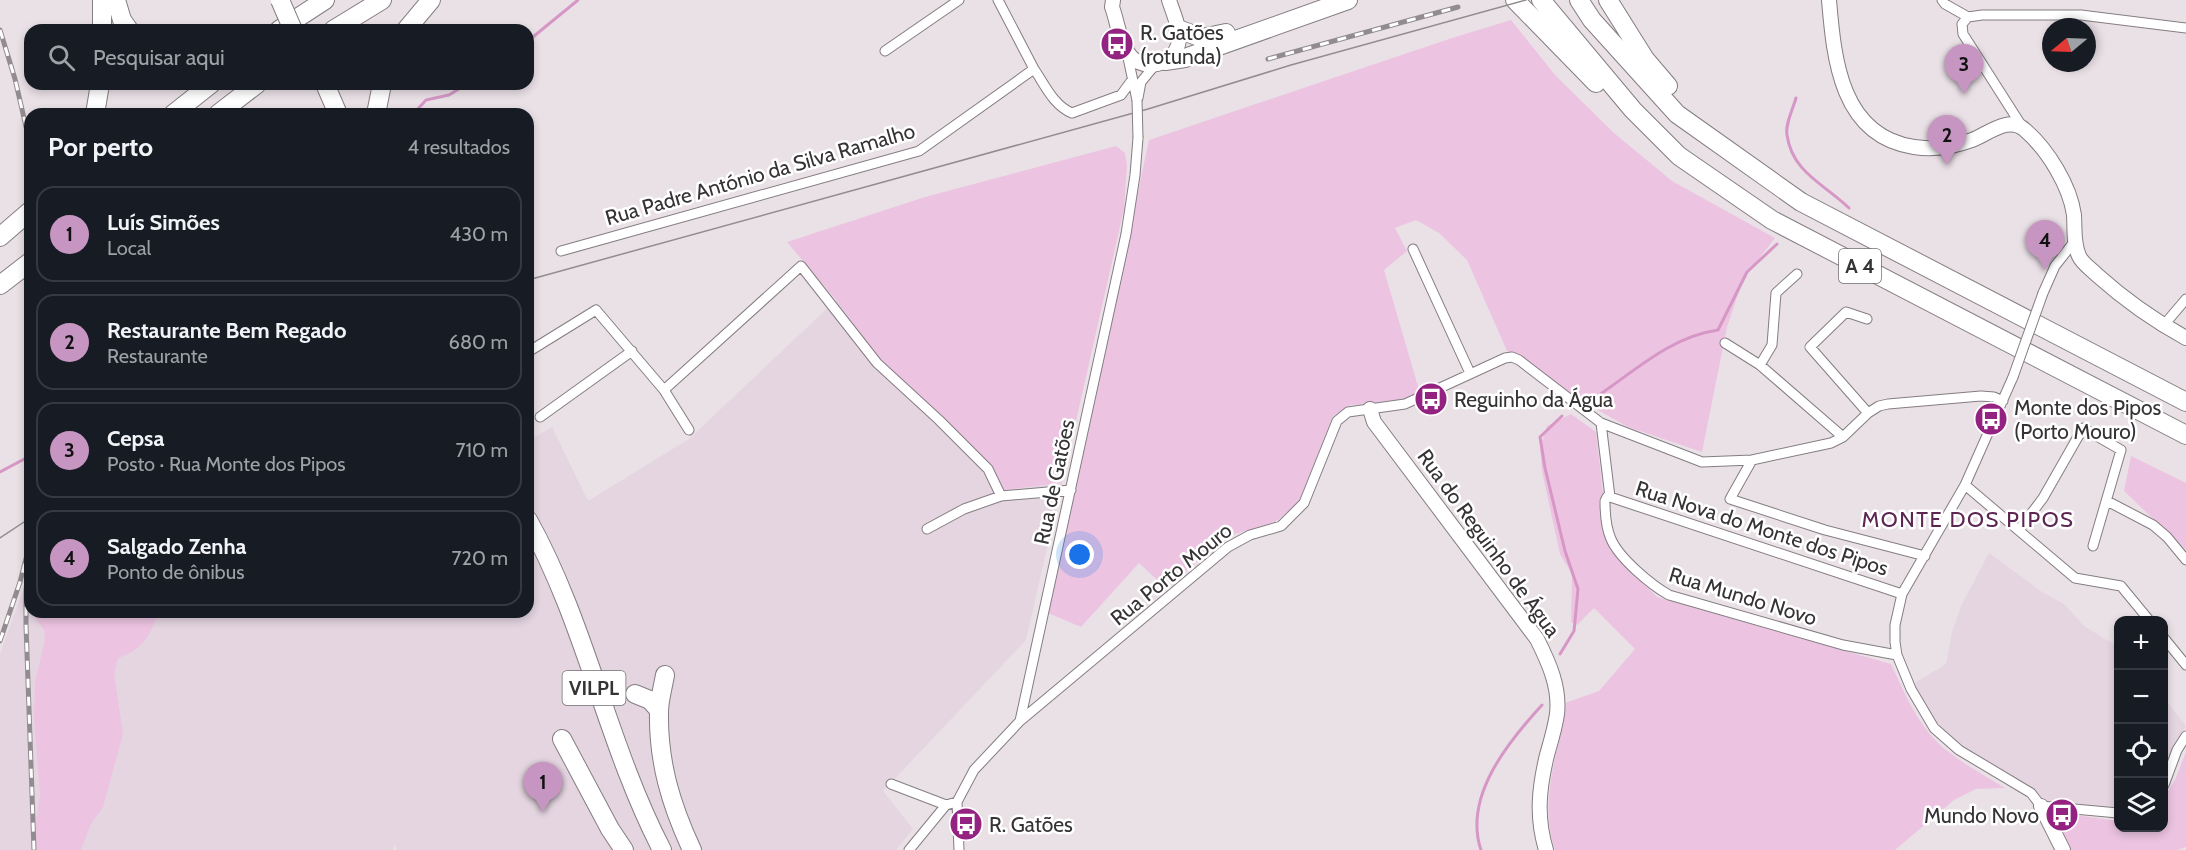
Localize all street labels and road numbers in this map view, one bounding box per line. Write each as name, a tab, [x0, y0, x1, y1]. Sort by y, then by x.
street label: Rua Padre António da Silva Ramalho	[602, 118, 918, 230]
road number: A 4	[1839, 249, 1881, 283]
street label: Rua de Gatões	[1029, 417, 1080, 547]
street label: Rua do Reguinho de Água	[1412, 444, 1566, 642]
street label: Rua Nova do Monte dos Pipos	[1632, 475, 1892, 581]
street label: Rua Porto Mouro	[1105, 517, 1237, 631]
street label: Rua Mundo Novo	[1666, 562, 1820, 630]
road number: VILPL	[562, 671, 626, 705]

